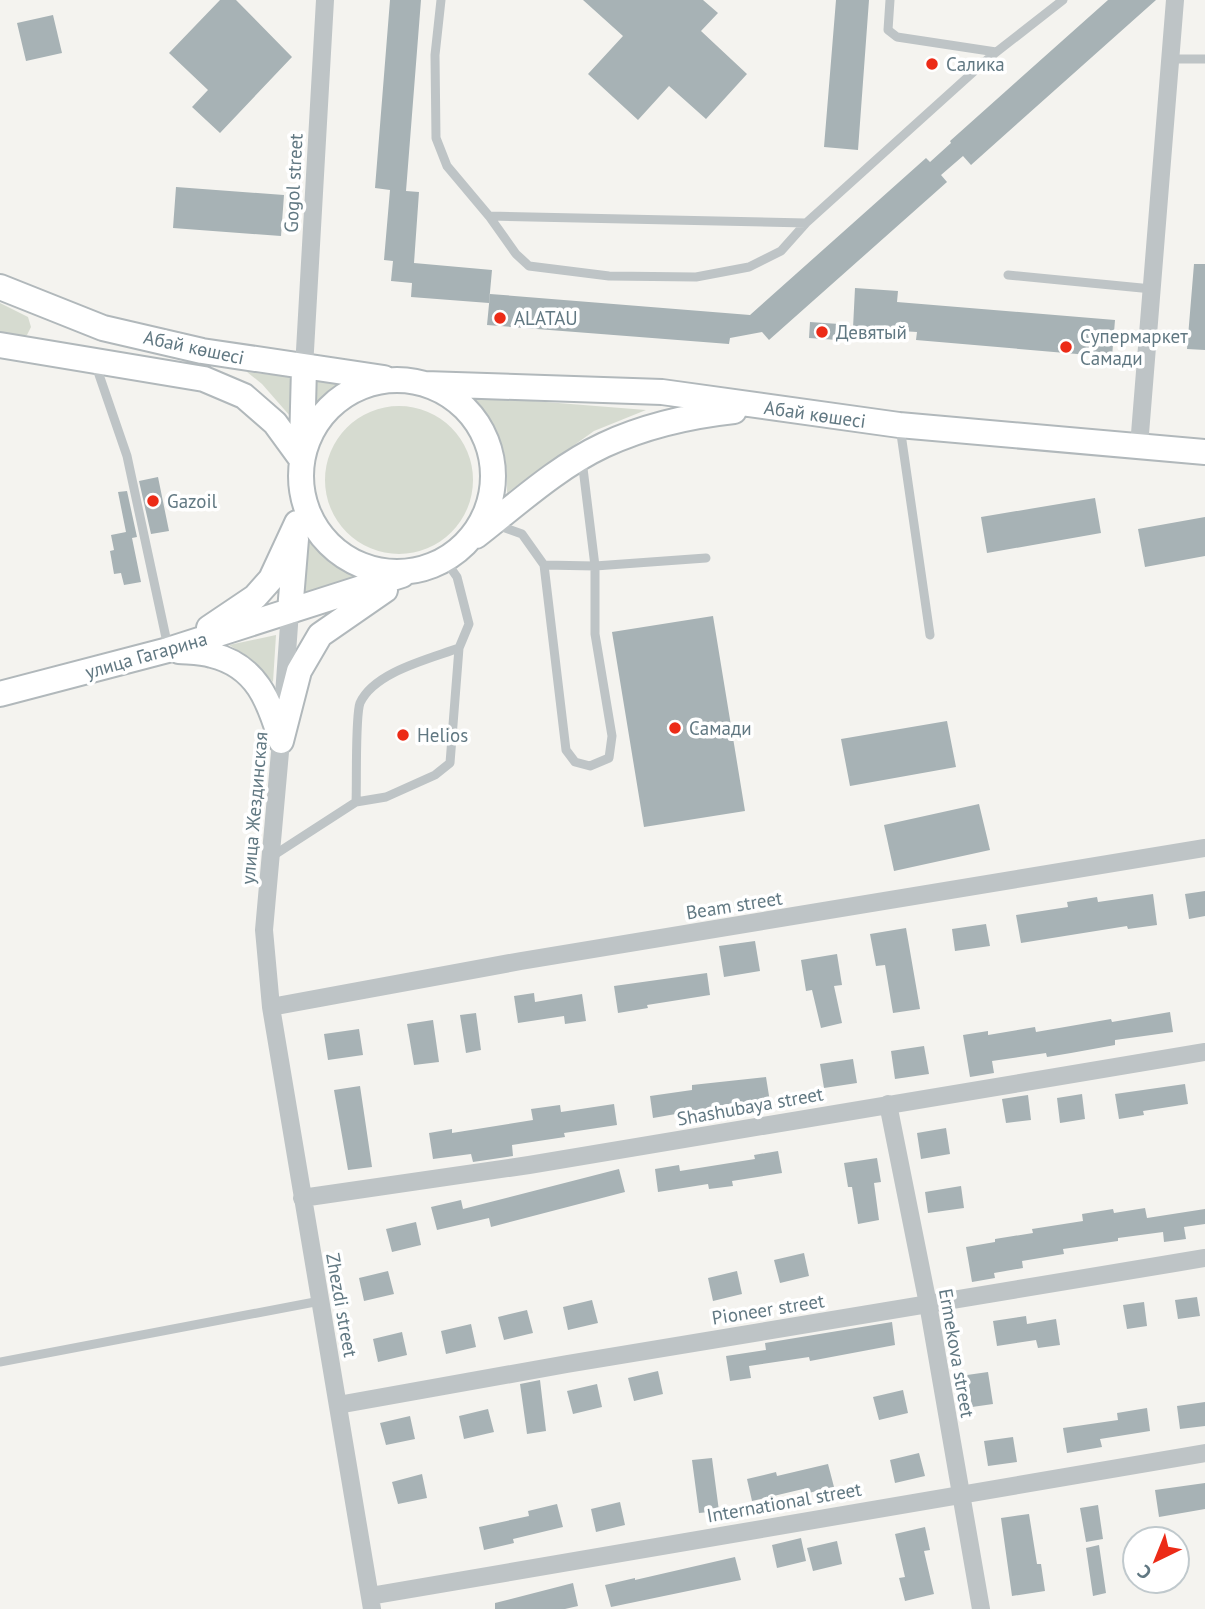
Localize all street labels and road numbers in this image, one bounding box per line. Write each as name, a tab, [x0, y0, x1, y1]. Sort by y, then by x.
street label: Gogol street	[278, 132, 308, 233]
street label: Абай көшесі	[141, 325, 247, 369]
street label: Абай көшесі	[763, 395, 867, 433]
street label: улица Гагарина	[82, 626, 210, 684]
street label: улица Жездинская	[235, 731, 273, 885]
street label: Beam street	[684, 885, 784, 924]
street label: Shashubaya street	[675, 1081, 826, 1131]
street label: Zhezdi street	[321, 1251, 363, 1360]
street label: Ermekova street	[934, 1287, 980, 1420]
street label: Pioneer street	[710, 1288, 826, 1330]
street label: International street	[705, 1476, 864, 1527]

